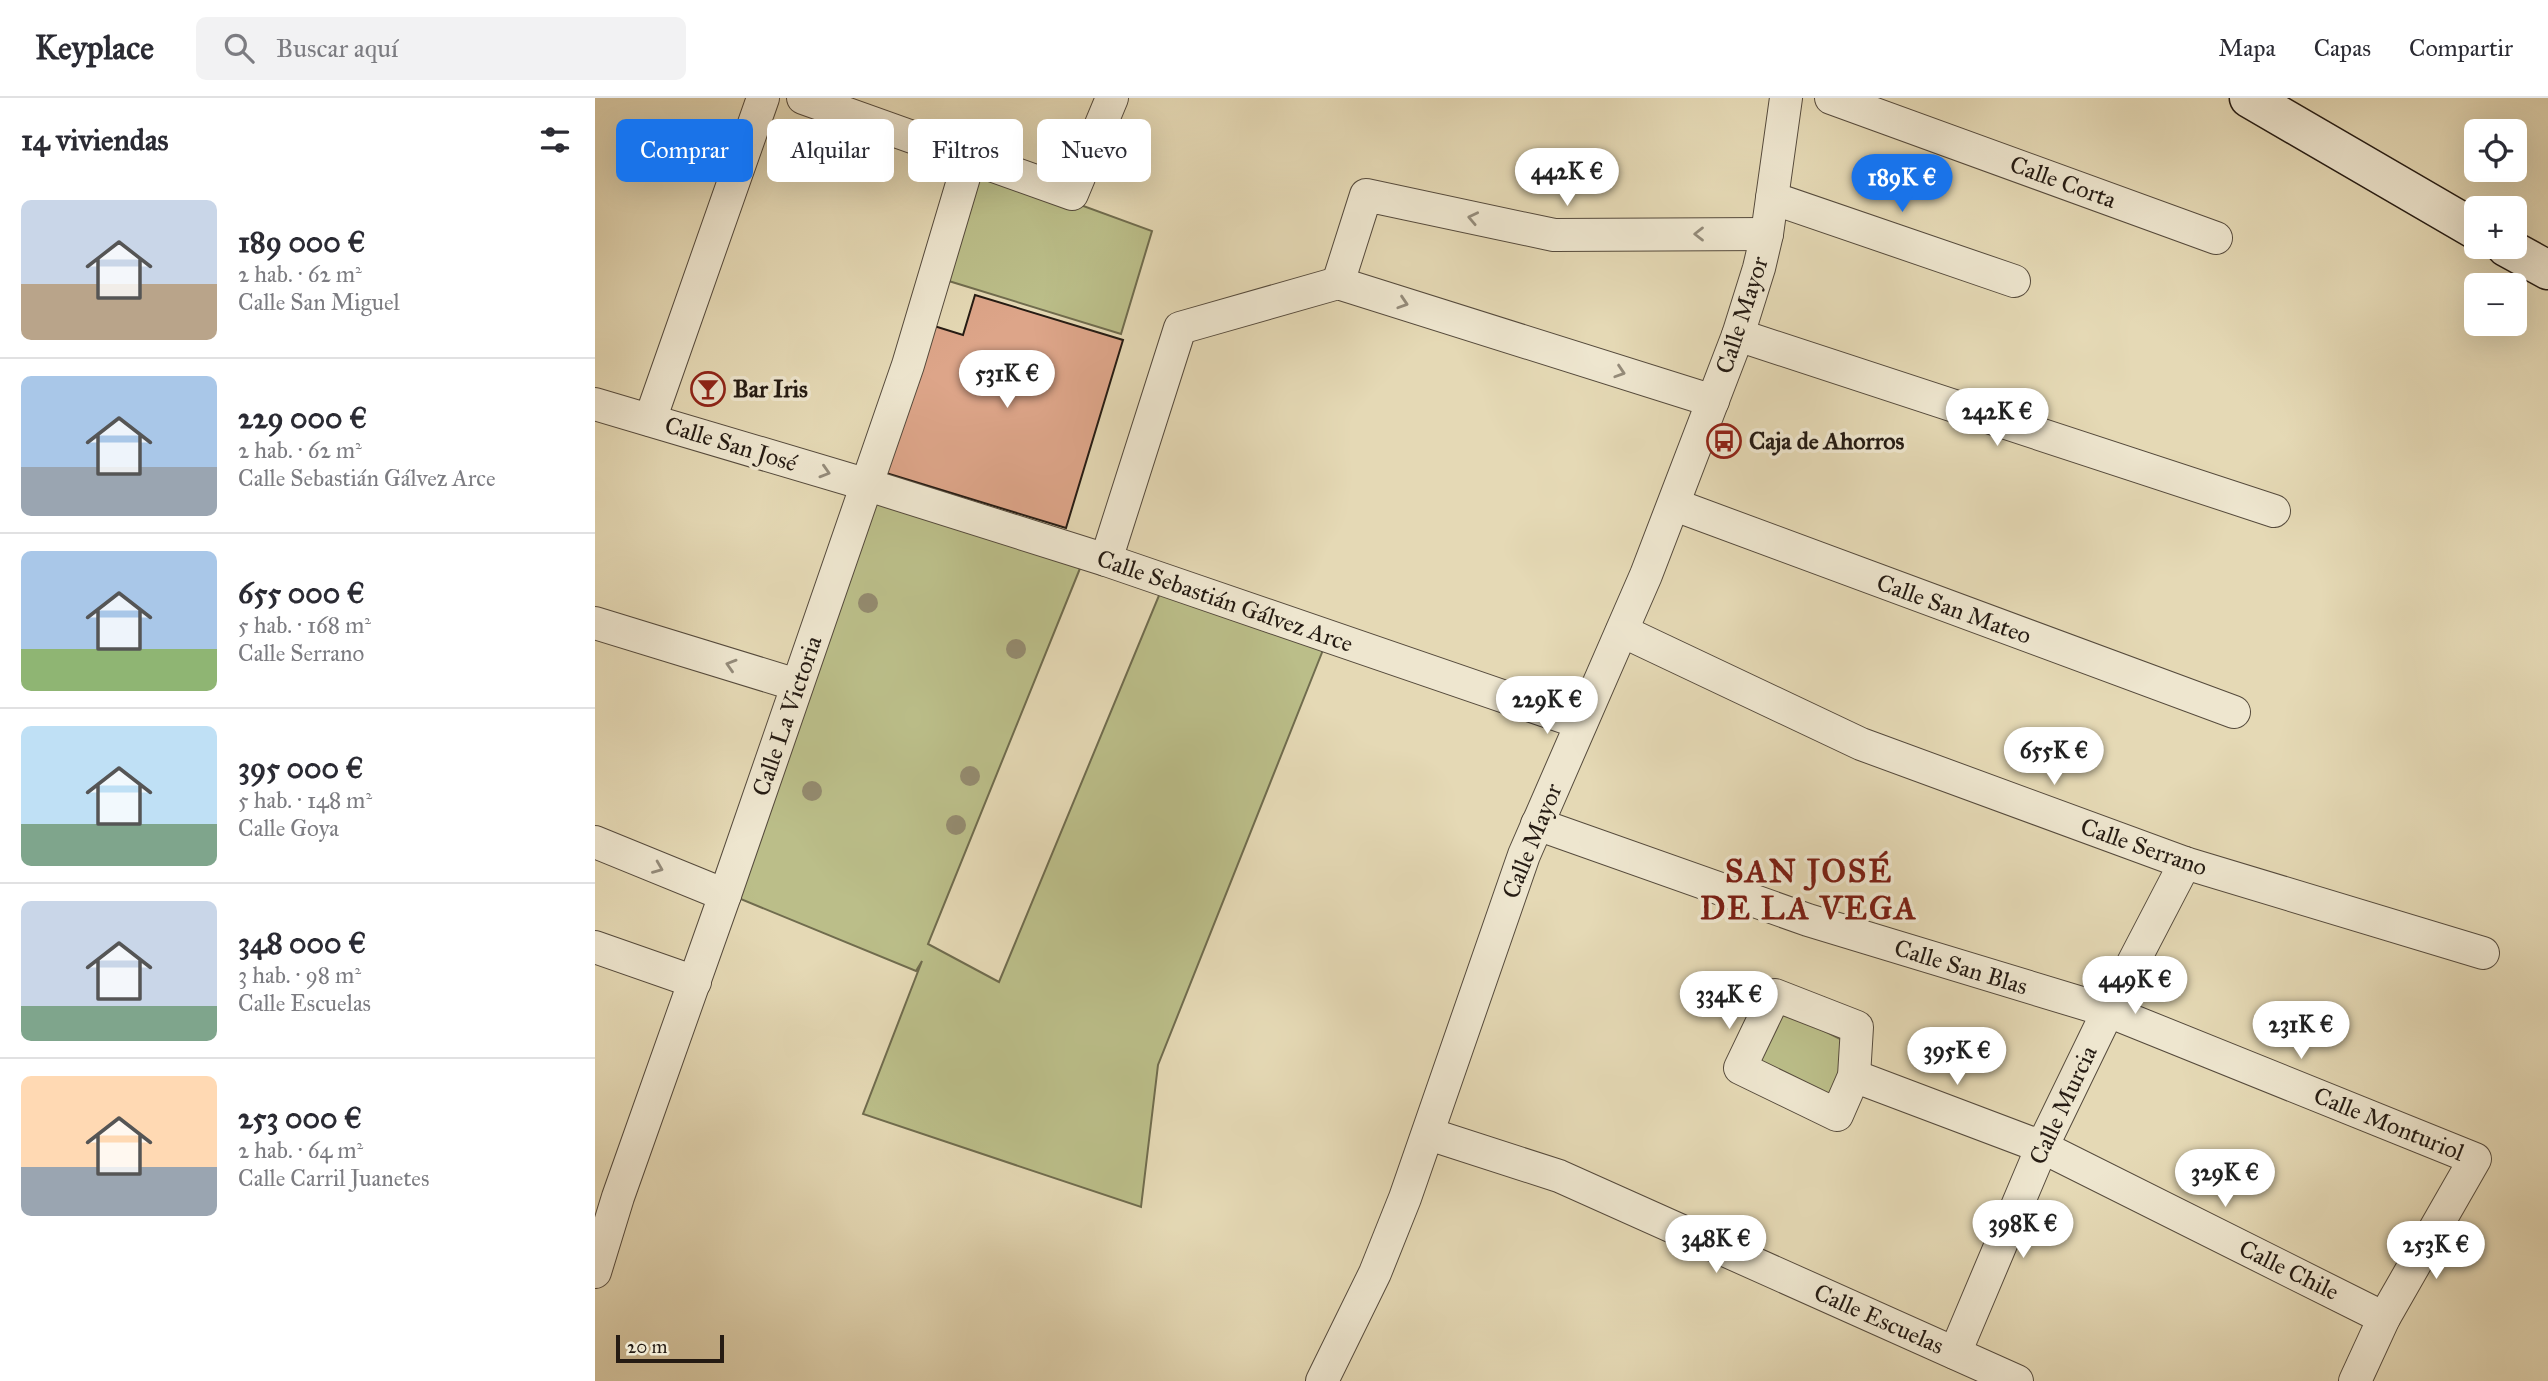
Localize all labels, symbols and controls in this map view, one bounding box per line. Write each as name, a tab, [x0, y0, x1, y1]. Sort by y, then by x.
search box	[196, 17, 686, 80]
text: Keyplace	[35, 28, 154, 68]
icon: search	[220, 29, 258, 67]
text: Buscar aquí	[276, 32, 398, 64]
text: Mapa	[2219, 33, 2276, 63]
text: Capas	[2314, 33, 2371, 63]
text: Compartir	[2409, 33, 2513, 63]
chip: Comprar	[616, 119, 753, 182]
chip: Alquilar	[767, 119, 894, 182]
chip: Filtros	[908, 119, 1023, 182]
chip: Nuevo	[1037, 119, 1151, 182]
map controls	[2464, 119, 2527, 336]
button: locate	[2464, 119, 2527, 182]
icon: filters	[536, 121, 574, 159]
text: 14 viviendas	[21, 122, 169, 158]
pin: 442K €	[1510, 148, 1624, 208]
street label: Calle Corta	[2006, 149, 2121, 215]
pin: 189K €	[1845, 155, 1959, 214]
text: 442K €	[1531, 157, 1603, 185]
text: 189K €	[1868, 163, 1936, 191]
button: +	[2464, 196, 2527, 259]
one-way arrow	[1467, 211, 1479, 226]
text: 189 000 €	[238, 224, 365, 260]
one-way arrow	[1693, 226, 1703, 242]
icon: home	[77, 228, 161, 312]
street label: Calle Mayor	[1709, 253, 1775, 377]
text: 2 hab. · 62 m²	[238, 260, 362, 288]
button: −	[2464, 273, 2527, 336]
text: Calle San Miguel	[238, 288, 400, 316]
one-way arrow	[1397, 295, 1409, 309]
pin: 531K €	[950, 350, 1064, 410]
text: 531K €	[975, 359, 1039, 387]
one-way arrow	[1614, 363, 1626, 378]
bar icon: Bar Iris	[689, 370, 727, 408]
place label: Bar Iris	[733, 374, 808, 404]
pin: 242K €	[1940, 388, 2054, 448]
text: 242K €	[1962, 397, 2032, 425]
text: 229 000 €	[238, 400, 367, 436]
icon: home	[77, 404, 161, 488]
street label: Calle San José	[661, 410, 801, 478]
bus stop icon: Caja de Ahorros	[1705, 422, 1743, 460]
place label: Caja de Ahorros	[1749, 426, 1905, 456]
text: 2 hab. · 62 m²	[238, 436, 362, 464]
text: Calle Sebastián Gálvez Arce	[238, 464, 496, 492]
one-way arrow	[819, 464, 831, 479]
street label: Calle Sebastián Gálvez Arce	[1093, 543, 1357, 659]
street label: Calle San Mateo	[1873, 567, 2035, 651]
text: 655 000 €	[238, 575, 365, 611]
icon: home	[77, 579, 161, 663]
text: 5 hab. · 168 m²	[238, 611, 371, 639]
street label: Calle La Victoria	[746, 631, 829, 800]
text: Calle Serrano	[238, 639, 364, 667]
one-way arrow	[726, 658, 738, 673]
pin: 229K €	[1490, 676, 1604, 736]
text: 229K €	[1512, 685, 1582, 713]
pin: 655K €	[1997, 728, 2111, 787]
text: 655K €	[2020, 736, 2088, 764]
text: 395 000 €	[238, 750, 364, 786]
icon: home	[77, 754, 161, 838]
street label: Calle Mayor	[1495, 779, 1569, 903]
text: 5 hab. · 148 m²	[238, 786, 372, 814]
street label: Calle Serrano	[2077, 811, 2211, 883]
text: Calle Goya	[238, 814, 339, 842]
district label: SAN JOSÉ DE LA VEGA	[1700, 850, 1918, 928]
one-way arrow	[651, 860, 664, 874]
text: 348 000 €	[238, 925, 366, 961]
icon: home	[77, 929, 161, 1013]
street label: Calle San Blas	[1891, 932, 2031, 1002]
pin: 449K €	[2078, 956, 2192, 1016]
text: 3 hab. · 98 m²	[238, 961, 361, 989]
text: 449K €	[2098, 965, 2172, 993]
pin: 334K €	[1672, 972, 1786, 1031]
text: 334K €	[1696, 980, 1762, 1008]
text: Calle Escuelas	[238, 989, 371, 1017]
pin: 231K €	[2244, 1002, 2358, 1061]
text: 231K €	[2269, 1010, 2333, 1038]
pin: 395K €	[1900, 1028, 2014, 1087]
text: 395K €	[1923, 1036, 1991, 1064]
street label: Calle Murcia	[2022, 1040, 2104, 1169]
street label: Calle Monturiol	[2309, 1080, 2469, 1168]
text: 253 000 €	[238, 1100, 362, 1136]
icon: home	[77, 1104, 161, 1188]
text: 2 hab. · 64 m²	[238, 1136, 363, 1164]
pin: 329K €	[2168, 1150, 2282, 1209]
text: 329K €	[2191, 1158, 2259, 1186]
text: Calle Carril Juanetes	[238, 1164, 429, 1192]
pin: 398K €	[1966, 1200, 2080, 1260]
text: 398K €	[1989, 1209, 2058, 1237]
pin: 348K €	[1659, 1216, 1773, 1275]
pin: 253K €	[2379, 1222, 2493, 1281]
text: 348K €	[1681, 1224, 1751, 1252]
text: 253K €	[2403, 1230, 2469, 1258]
street label: Calle Chile	[2234, 1233, 2344, 1307]
street label: Calle Escuelas	[1810, 1277, 1948, 1361]
scale bar	[616, 1332, 725, 1364]
text: 20 m	[627, 1335, 668, 1358]

